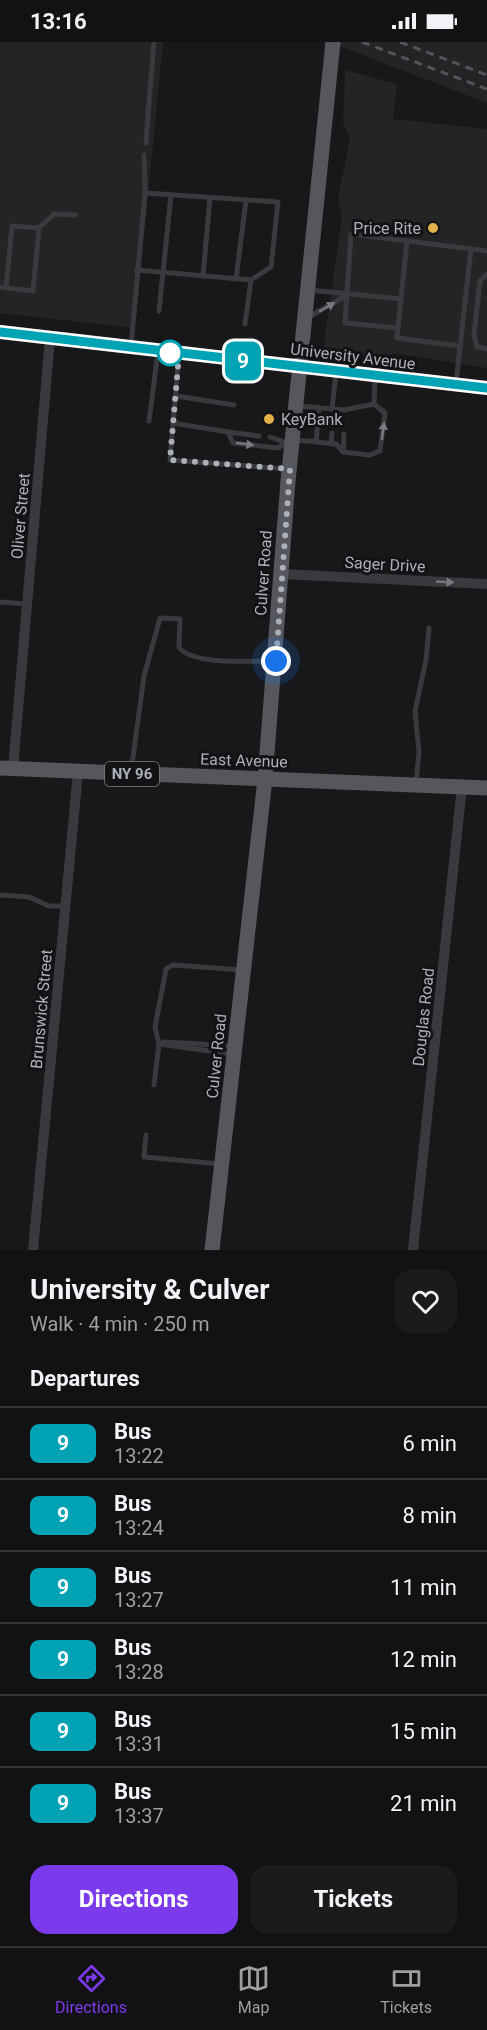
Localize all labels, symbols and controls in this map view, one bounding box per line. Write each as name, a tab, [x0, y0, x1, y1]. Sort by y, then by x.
text: 13:16	[30, 9, 87, 34]
place label: Price Rite	[353, 219, 421, 238]
marker: Price Rite	[426, 221, 440, 235]
one-way arrow	[319, 302, 336, 312]
street label: University Avenue	[289, 339, 417, 374]
unlabelled marker	[157, 340, 183, 366]
line badge: 9	[224, 342, 262, 380]
text: 9	[237, 349, 249, 373]
place label: KeyBank	[281, 410, 343, 429]
marker: KeyBank	[262, 412, 276, 426]
one-way arrow	[378, 421, 387, 440]
one-way arrow	[236, 439, 255, 449]
street label: Oliver Street	[7, 472, 34, 560]
street label: Culver Road	[251, 530, 276, 616]
street label: Sager Drive	[344, 553, 426, 576]
one-way arrow	[435, 578, 454, 587]
your location	[261, 646, 291, 676]
street label: East Avenue	[200, 749, 288, 772]
road number: NY 96	[105, 762, 159, 786]
street label: Brunswick Street	[27, 948, 56, 1070]
street label: Douglas Road	[409, 967, 438, 1067]
street label: Culver Road	[203, 1013, 230, 1099]
button: heart	[394, 1270, 457, 1333]
text: University & Culver	[30, 1273, 269, 1306]
text: Walk · 4 min · 250 m	[30, 1312, 209, 1336]
text: Departures	[30, 1366, 140, 1391]
text: Bus	[114, 1419, 152, 1444]
text: 9	[57, 1431, 69, 1455]
text: 6 min	[402, 1431, 457, 1456]
text: 13:22	[114, 1444, 164, 1468]
text: Bus	[114, 1491, 152, 1516]
text: 9	[57, 1503, 69, 1527]
text: 8 min	[402, 1503, 457, 1528]
text: 13:24	[114, 1516, 164, 1540]
text: Bus	[114, 1563, 152, 1588]
text: 9	[57, 1575, 69, 1599]
text: 11 min	[390, 1575, 457, 1600]
text: 13:27	[114, 1588, 164, 1612]
text: Bus	[114, 1635, 152, 1660]
text: 9	[57, 1647, 69, 1671]
text: 12 min	[390, 1647, 457, 1672]
text: 13:28	[114, 1660, 164, 1684]
text: Bus	[114, 1707, 152, 1732]
text: 9	[57, 1719, 69, 1743]
text: 15 min	[390, 1719, 457, 1744]
text: 13:31	[114, 1732, 164, 1756]
text: Bus	[114, 1779, 152, 1804]
text: 9	[57, 1791, 69, 1815]
text: 21 min	[390, 1791, 457, 1816]
text: 13:37	[114, 1804, 164, 1828]
button: Directions	[30, 1865, 238, 1934]
button: Tickets	[250, 1865, 457, 1934]
tab: Directions	[55, 1962, 127, 2017]
tab: Map	[237, 1962, 270, 2017]
tab: Tickets	[380, 1962, 432, 2017]

